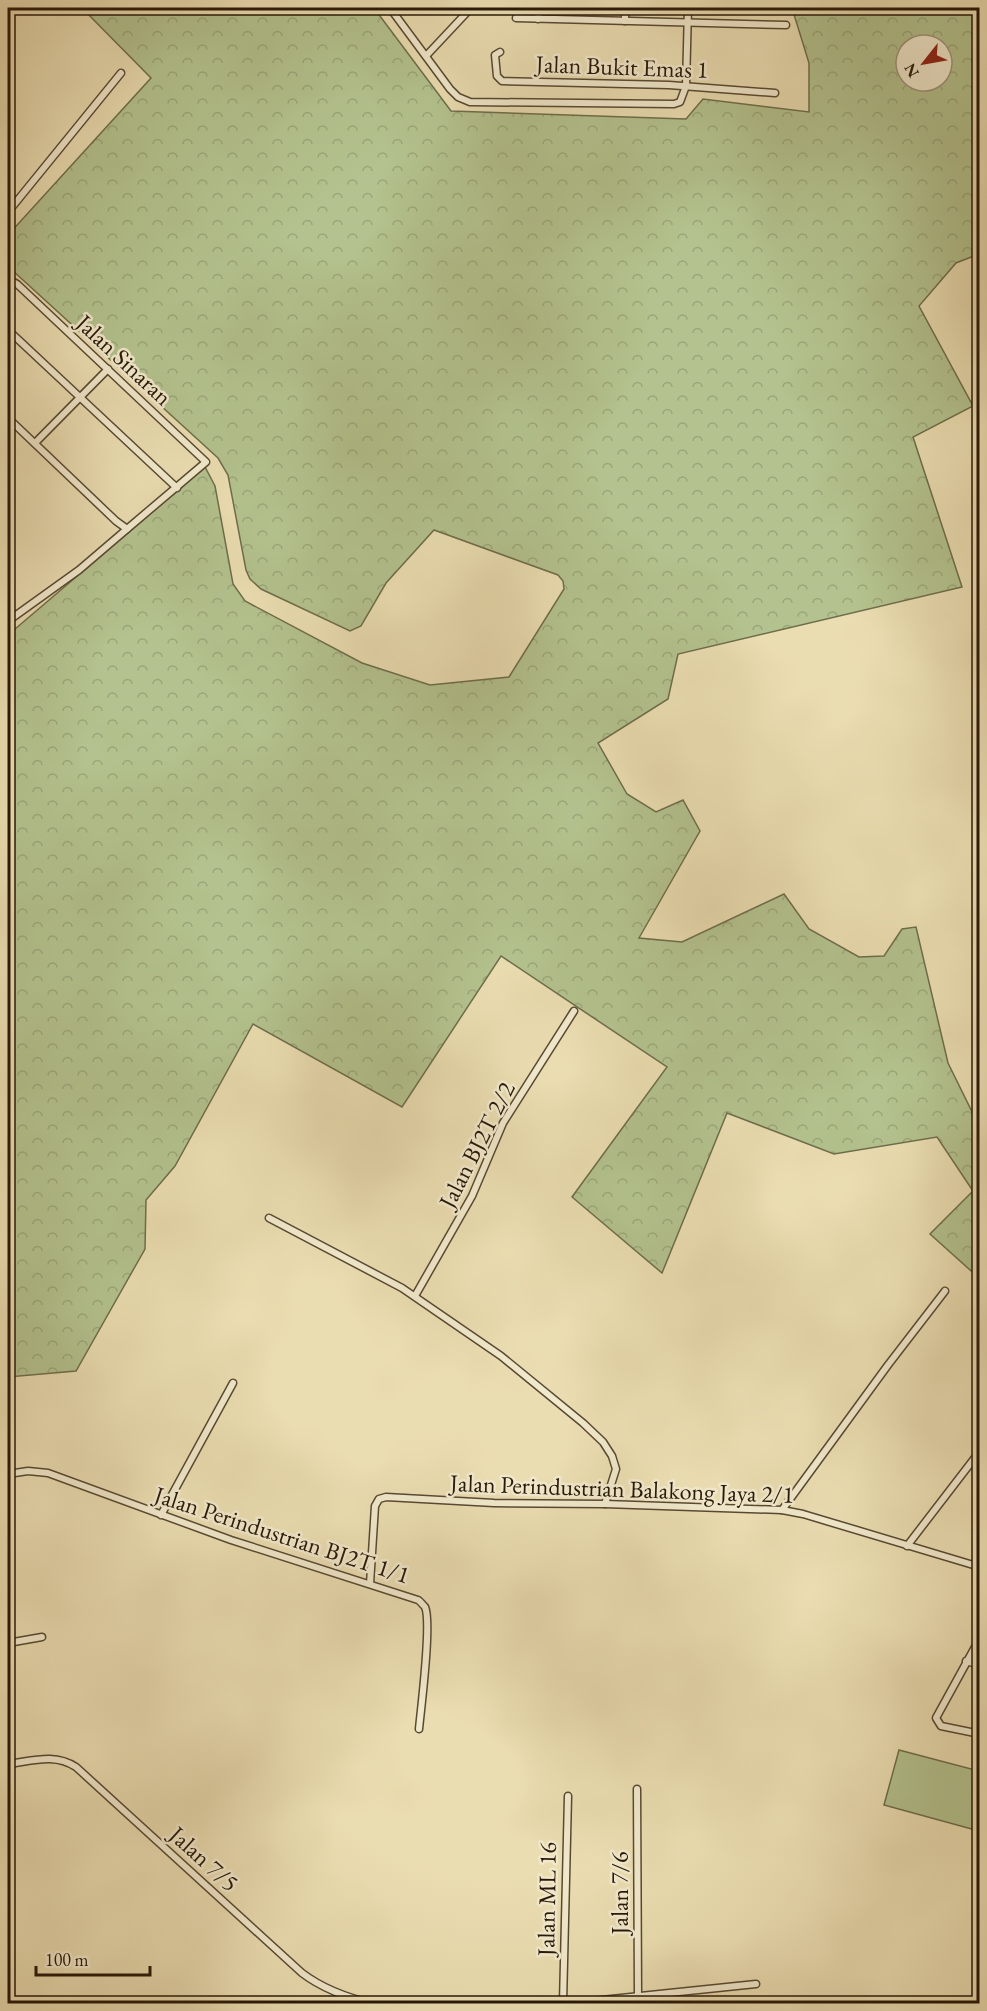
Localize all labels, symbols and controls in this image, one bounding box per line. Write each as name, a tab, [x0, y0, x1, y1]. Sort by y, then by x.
north arrow	[894, 33, 954, 93]
street label: Jalan Bukit Emas 1	[533, 48, 709, 85]
text: N	[899, 59, 924, 81]
street label: Jalan Sinaran	[68, 306, 179, 412]
street label: Jalan BJ2T 2/2	[431, 1076, 522, 1215]
street label: Jalan Perindustrian Balakong Jaya 2/1	[447, 1467, 795, 1510]
street label: Jalan Perindustrian BJ2T 1/1	[149, 1478, 414, 1590]
street label: Jalan 7/5	[162, 1818, 246, 1898]
street label: Jalan ML 16	[530, 1842, 563, 1958]
street label: Jalan 7/6	[604, 1851, 635, 1937]
scale bar	[36, 1939, 150, 1977]
text: 100 m	[45, 1948, 89, 1971]

